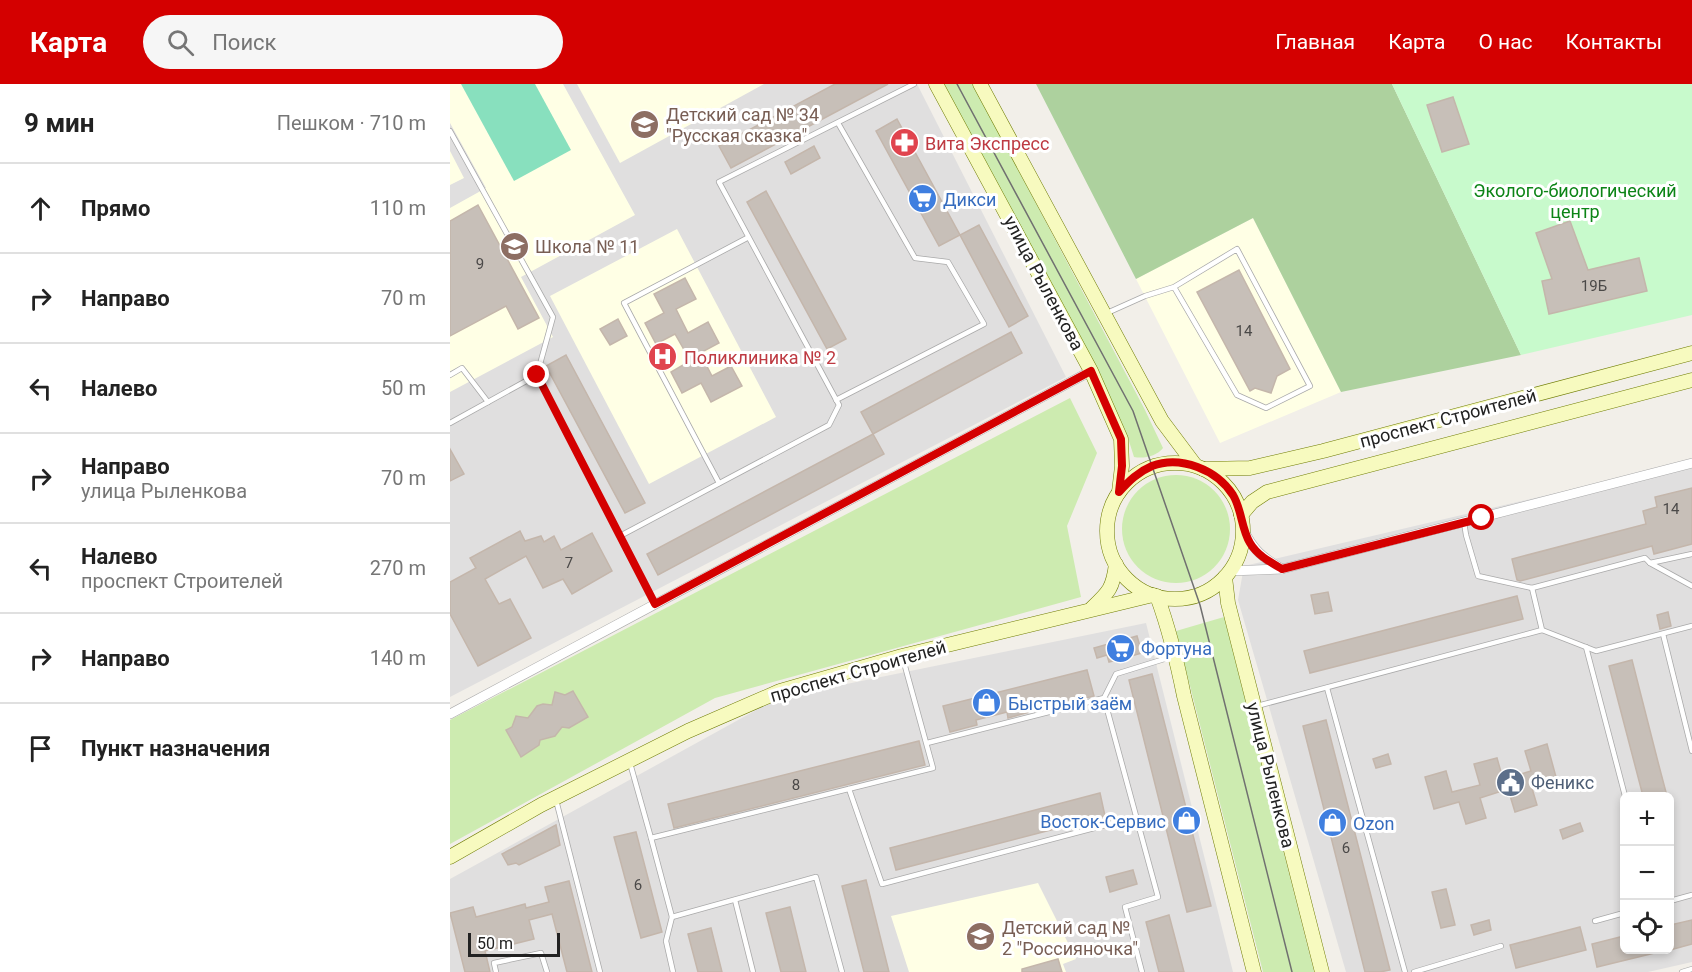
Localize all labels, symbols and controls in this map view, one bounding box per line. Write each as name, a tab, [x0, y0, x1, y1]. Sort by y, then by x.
search box	[143, 15, 563, 69]
text: Карта	[30, 26, 107, 59]
icon: search	[164, 26, 197, 59]
text: Поиск	[212, 30, 277, 55]
text: Главная	[1275, 30, 1355, 54]
text: Карта	[1388, 30, 1445, 54]
text: О нас	[1478, 30, 1533, 54]
text: Контакты	[1566, 30, 1662, 54]
place label: Детский сад № 34 "Русская сказка"	[666, 104, 819, 146]
text: 9 мин	[24, 108, 95, 138]
school or university icon: Детский сад № 34 "Русская сказка"	[629, 108, 661, 140]
text: Пешком · 710 m	[277, 111, 426, 135]
pharmacy icon: Вита Экспресс	[888, 127, 920, 159]
place label: Вита Экспресс	[925, 133, 1049, 154]
park label: Эколого-биологический центр	[1473, 180, 1677, 222]
supermarket icon: Дикси	[906, 183, 938, 215]
place label: Дикси	[943, 189, 996, 210]
icon: ahead	[24, 192, 57, 225]
text: Прямо	[81, 196, 150, 221]
text: 110 m	[370, 196, 426, 220]
street label: улица Рыленкова	[1000, 212, 1088, 354]
school or university icon: Школа № 11	[498, 230, 530, 262]
place label: Школа № 11	[535, 236, 639, 257]
house number: 9	[476, 255, 484, 273]
house number: 19Б	[1581, 277, 1607, 295]
icon: right	[24, 282, 57, 315]
text: Направо	[81, 286, 170, 311]
text: 70 m	[381, 286, 426, 310]
house number: 14	[1236, 322, 1253, 340]
hospital icon: Поликлиника № 2	[647, 341, 679, 373]
place label: Поликлиника № 2	[684, 347, 836, 368]
route end	[523, 361, 549, 387]
icon: left	[24, 372, 57, 405]
text: Налево	[81, 376, 158, 401]
text: 50 m	[381, 376, 426, 400]
street label: проспект Строителей	[1357, 384, 1539, 452]
text: Направо	[81, 454, 170, 479]
icon: right	[24, 462, 57, 495]
text: 70 m	[381, 466, 426, 490]
text: улица Рыленкова	[81, 479, 247, 503]
house number: 14	[1663, 500, 1680, 518]
route start	[1468, 504, 1494, 530]
text: Налево	[81, 544, 158, 569]
icon: left	[24, 552, 57, 585]
house number: 7	[565, 554, 573, 572]
text: 270 m	[370, 556, 426, 580]
text: проспект Строителей	[81, 569, 283, 593]
supermarket icon: Фортуна	[1104, 632, 1136, 664]
street label: проспект Строителей	[768, 636, 948, 706]
place label: Фортуна	[1141, 638, 1212, 659]
icon: right	[24, 642, 57, 675]
text: Направо	[81, 646, 170, 671]
text: 140 m	[370, 646, 426, 670]
shop icon: Быстрый заём	[971, 687, 1003, 719]
place label: Быстрый заём	[1008, 693, 1132, 714]
street label: улица Рыленкова	[1243, 700, 1299, 850]
icon: arrive	[24, 732, 57, 765]
text: Пункт назначения	[81, 736, 270, 761]
public building icon: Феникс	[1494, 766, 1526, 798]
place label: Феникс	[1531, 772, 1594, 793]
house number: 8	[792, 776, 800, 794]
map controls	[1620, 792, 1674, 954]
button: +	[1620, 792, 1674, 846]
shop icon: Восток-Сервис	[1171, 805, 1203, 837]
shop icon: Ozon	[1316, 807, 1348, 839]
place label: Восток-Сервис	[1040, 811, 1166, 832]
place label: Ozon	[1353, 813, 1394, 834]
house number: 6	[1342, 839, 1350, 857]
button: −	[1620, 846, 1674, 900]
house number: 6	[634, 876, 642, 894]
button: locate	[1620, 900, 1674, 954]
place label: Детский сад № 2 "Россияночка"	[1002, 917, 1138, 959]
school or university icon: Детский сад № 2 "Россияночка"	[965, 921, 997, 953]
scale bar	[468, 930, 560, 958]
text: 50 m	[477, 934, 513, 953]

